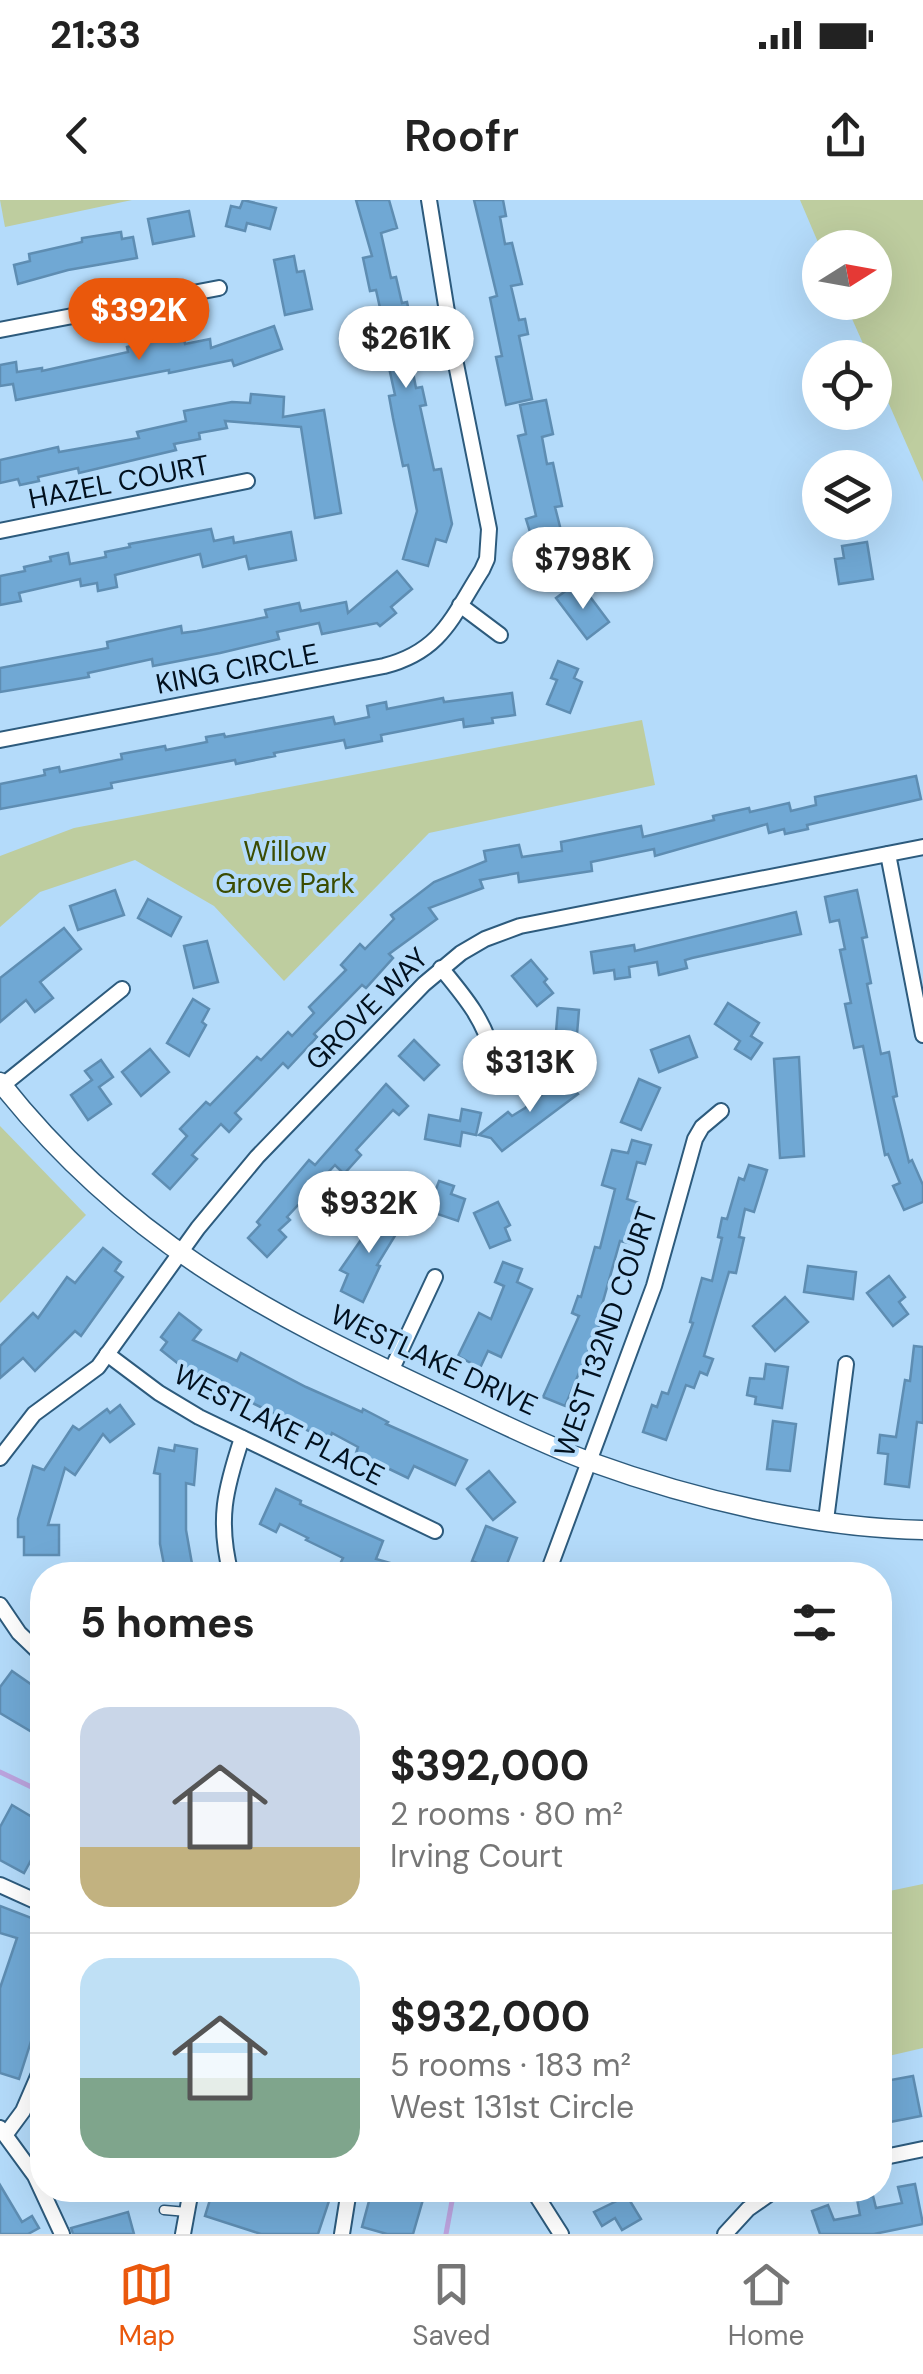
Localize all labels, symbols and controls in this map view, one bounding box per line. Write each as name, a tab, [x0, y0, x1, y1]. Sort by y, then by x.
text: 21:33	[50, 10, 141, 60]
text: Roofr	[404, 106, 519, 165]
icon: back	[50, 108, 105, 163]
icon: share	[818, 108, 873, 163]
north arrow	[802, 230, 892, 320]
map controls	[802, 230, 892, 540]
pin: $392K	[69, 278, 209, 363]
text: $392K	[90, 289, 188, 331]
pin: $261K	[336, 306, 476, 391]
text: $261K	[361, 317, 451, 359]
button: locate	[802, 340, 892, 430]
street label: HAZEL COURT	[26, 446, 212, 518]
button: layers	[802, 450, 892, 540]
pin: $798K	[513, 527, 653, 612]
text: $798K	[534, 538, 632, 580]
street label: KING CIRCLE	[153, 635, 321, 703]
park label: Willow Grove Park	[215, 833, 355, 902]
street label: GROVE WAY	[298, 940, 436, 1078]
pin: $313K	[460, 1030, 600, 1115]
text: $313K	[485, 1041, 575, 1083]
pin: $932K	[299, 1171, 439, 1256]
text: $932K	[320, 1182, 418, 1224]
street label: WEST 132ND COURT	[546, 1202, 666, 1462]
street label: WESTLAKE DRIVE	[325, 1296, 543, 1424]
street label: WESTLAKE PLACE	[167, 1356, 391, 1494]
text: 5 homes	[80, 1595, 255, 1650]
icon: filters	[787, 1595, 842, 1650]
text: $392,000	[390, 1738, 589, 1793]
icon: home	[160, 1747, 280, 1867]
text: 2 rooms · 80 m²	[390, 1793, 623, 1835]
text: Irving Court	[390, 1835, 563, 1877]
text: $932,000	[390, 1989, 590, 2044]
icon: home	[160, 1998, 280, 2118]
text: 5 rooms · 183 m²	[390, 2044, 631, 2086]
text: West 131st Circle	[390, 2086, 634, 2128]
tab: Map	[119, 2257, 175, 2354]
tab: Saved	[412, 2257, 491, 2354]
tab: Home	[728, 2257, 804, 2354]

